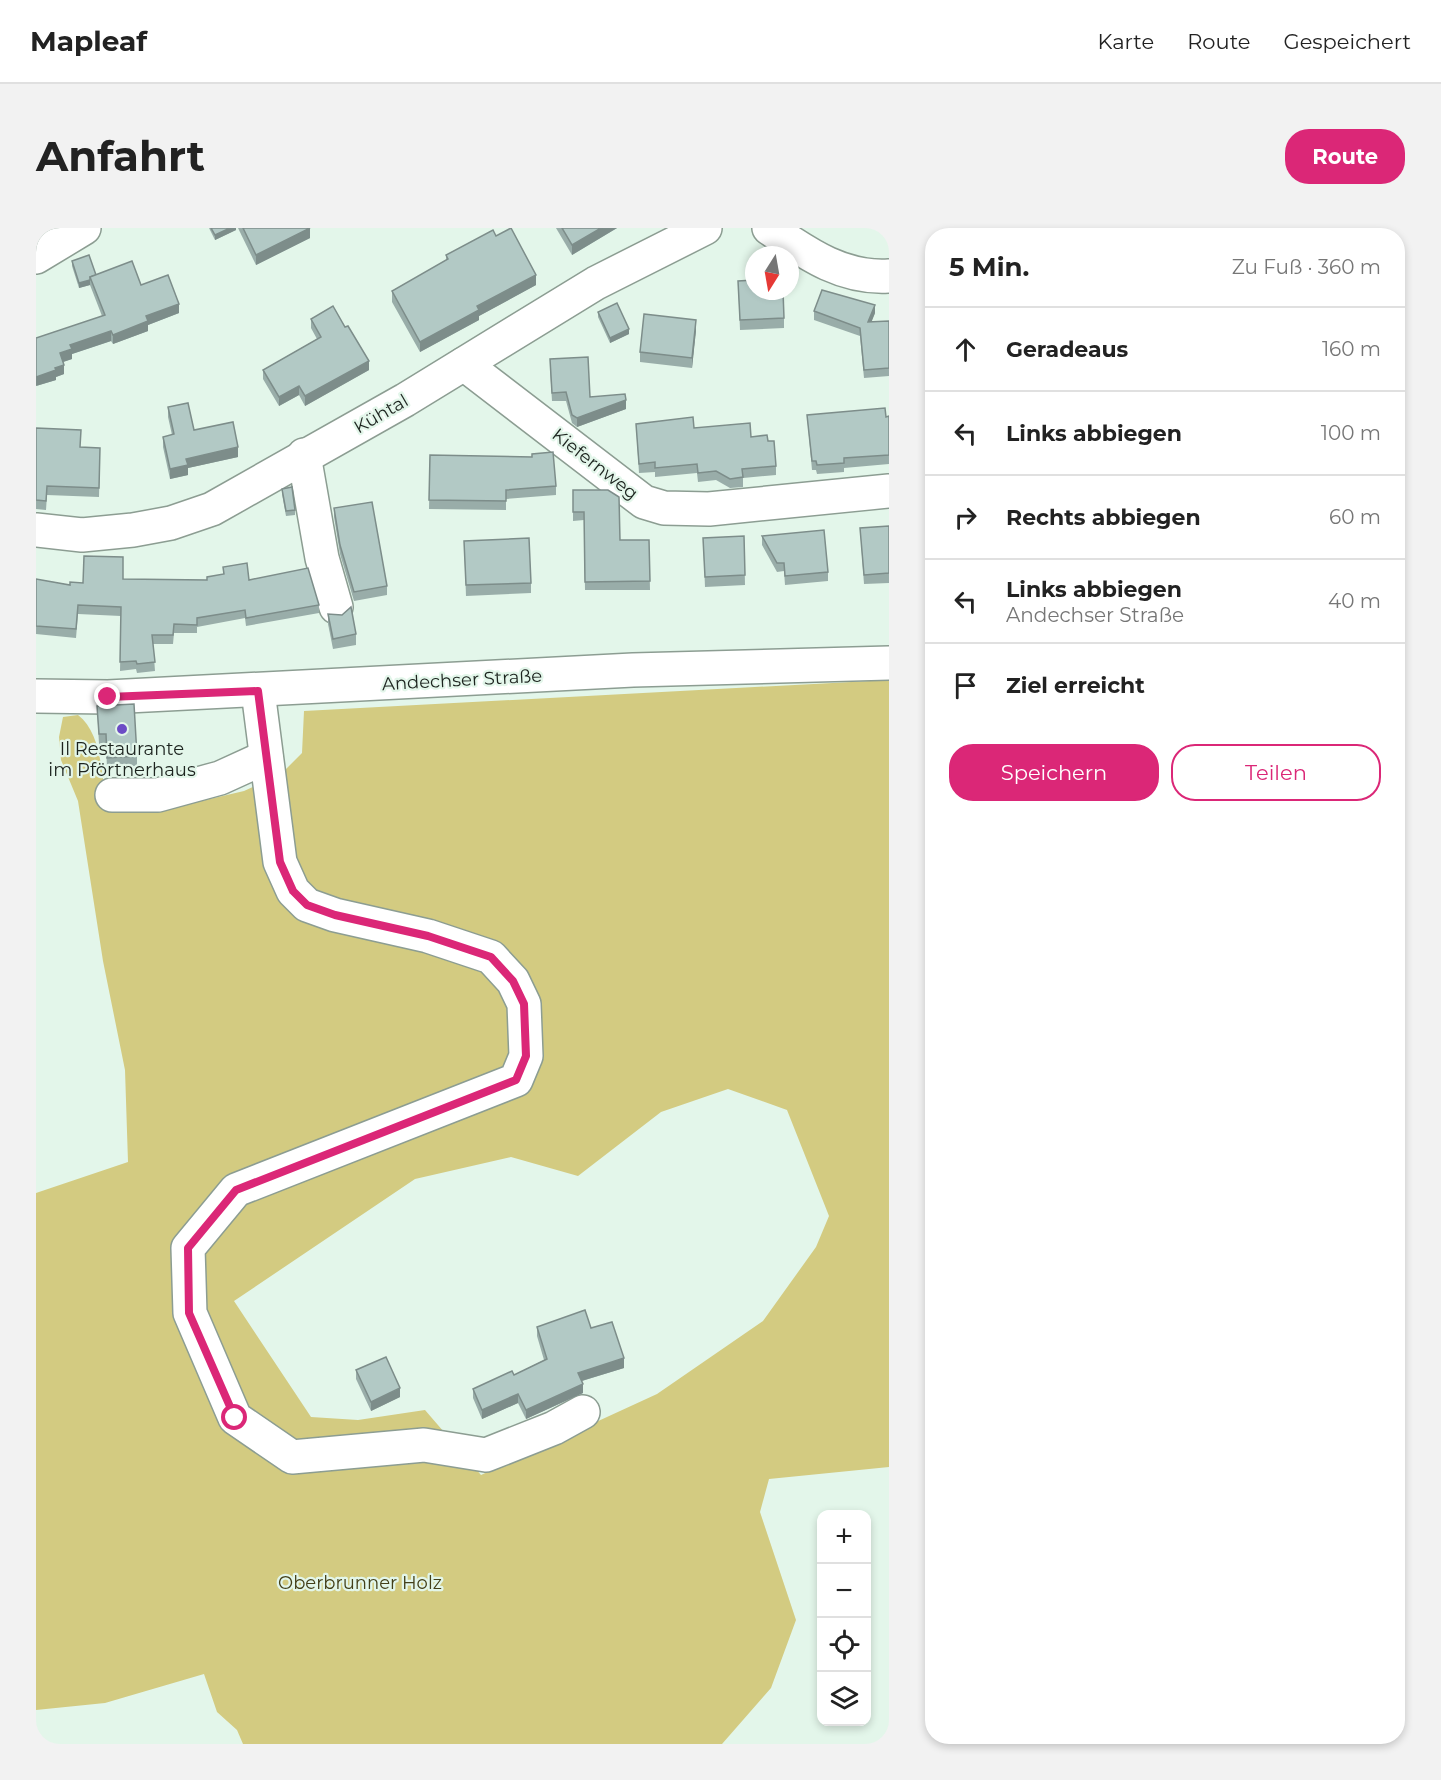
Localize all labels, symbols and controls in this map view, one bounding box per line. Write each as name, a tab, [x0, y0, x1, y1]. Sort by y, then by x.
text: Mapleaf	[30, 24, 147, 58]
text: Karte	[1098, 29, 1154, 54]
text: Route	[1187, 29, 1250, 54]
text: Gespeichert	[1283, 29, 1411, 54]
button: Route	[1285, 129, 1405, 184]
text: Anfahrt	[36, 130, 205, 182]
north arrow	[745, 246, 799, 300]
text: 5 Min.	[949, 251, 1029, 283]
text: Zu Fuß · 360 m	[1232, 255, 1381, 279]
icon: ahead	[949, 333, 982, 366]
text: Geradeaus	[1006, 336, 1128, 363]
text: 160 m	[1322, 337, 1381, 361]
street label: Kühtal	[350, 390, 412, 438]
icon: left	[949, 417, 982, 450]
text: Links abbiegen	[1006, 420, 1182, 447]
text: 100 m	[1321, 421, 1381, 445]
street label: Kiefernweg	[548, 424, 642, 504]
icon: right	[949, 501, 982, 534]
text: Rechts abbiegen	[1006, 504, 1201, 531]
text: 60 m	[1329, 505, 1381, 529]
text: Links abbiegen	[1006, 576, 1182, 603]
icon: left	[949, 585, 982, 618]
text: 40 m	[1328, 589, 1381, 613]
text: Andechser Straße	[1006, 603, 1184, 627]
street label: Andechser Straße	[381, 665, 543, 695]
icon: arrive	[949, 669, 982, 702]
text: Ziel erreicht	[1006, 672, 1145, 699]
route end	[94, 683, 120, 709]
marker: Il Restaurante im Pförtnerhaus	[115, 722, 129, 736]
place label: Il Restaurante im Pförtnerhaus	[48, 738, 196, 781]
button: Speichern	[949, 744, 1159, 801]
button: Teilen	[1171, 744, 1381, 801]
route start	[221, 1404, 247, 1430]
map controls	[817, 1510, 871, 1726]
button: +	[817, 1510, 871, 1564]
button: −	[817, 1564, 871, 1618]
park label: Oberbrunner Holz	[278, 1572, 442, 1594]
button: locate	[817, 1618, 871, 1672]
button: layers	[817, 1672, 871, 1726]

